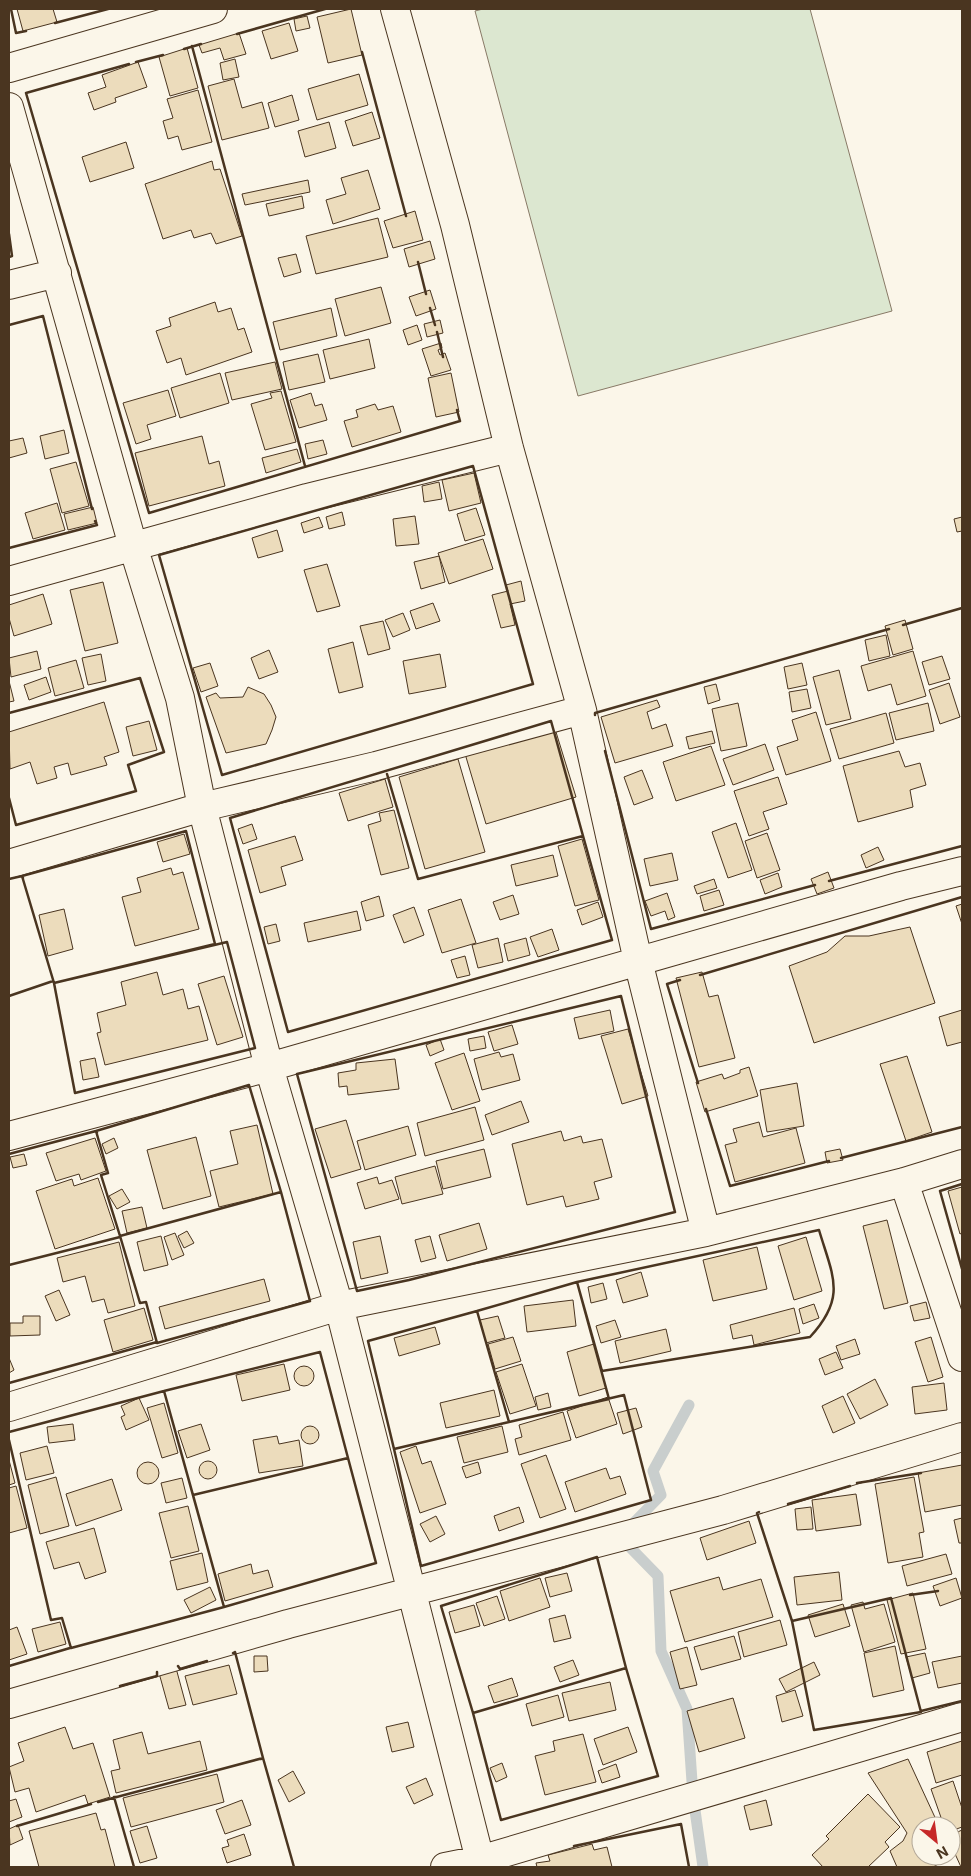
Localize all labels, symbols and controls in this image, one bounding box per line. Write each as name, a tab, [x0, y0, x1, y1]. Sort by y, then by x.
north arrow	[911, 1816, 961, 1866]
text: N	[934, 1843, 951, 1863]

